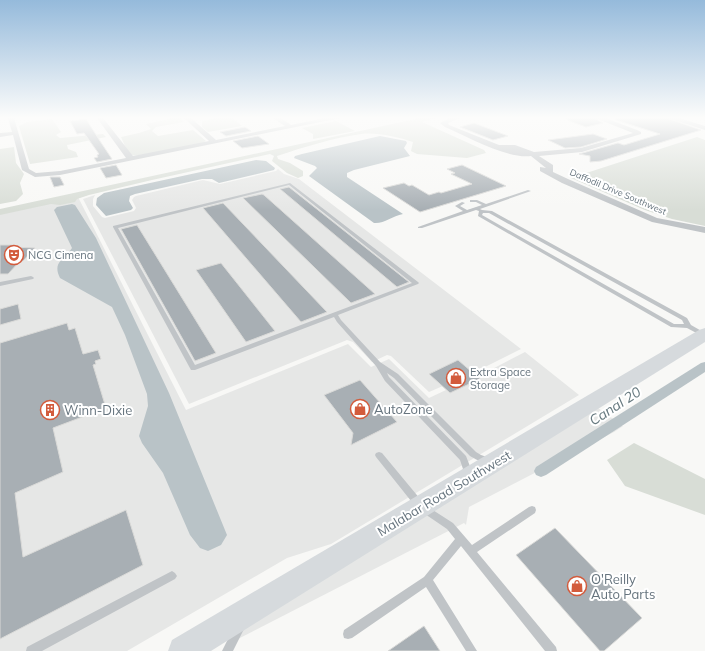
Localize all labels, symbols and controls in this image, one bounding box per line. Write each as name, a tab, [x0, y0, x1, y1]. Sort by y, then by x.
street label: Daffodil Drive Southwest	[568, 166, 668, 217]
theatre icon: NCG Cimena	[3, 244, 25, 266]
place label: NCG Cimena	[28, 248, 93, 262]
place label: Extra Space Storage	[470, 365, 531, 392]
shop icon: Extra Space Storage	[445, 367, 467, 389]
water label: Canal 20	[586, 382, 645, 429]
shop icon: AutoZone	[349, 398, 371, 420]
building icon: Winn-Dixie	[39, 399, 61, 421]
place label: AutoZone	[374, 401, 433, 417]
place label: Winn-Dixie	[64, 402, 132, 418]
street label: Malabar Road Southwest	[374, 446, 514, 539]
place label: O'Reilly Auto Parts	[591, 571, 655, 602]
shop icon: O'Reilly Auto Parts	[566, 575, 588, 597]

